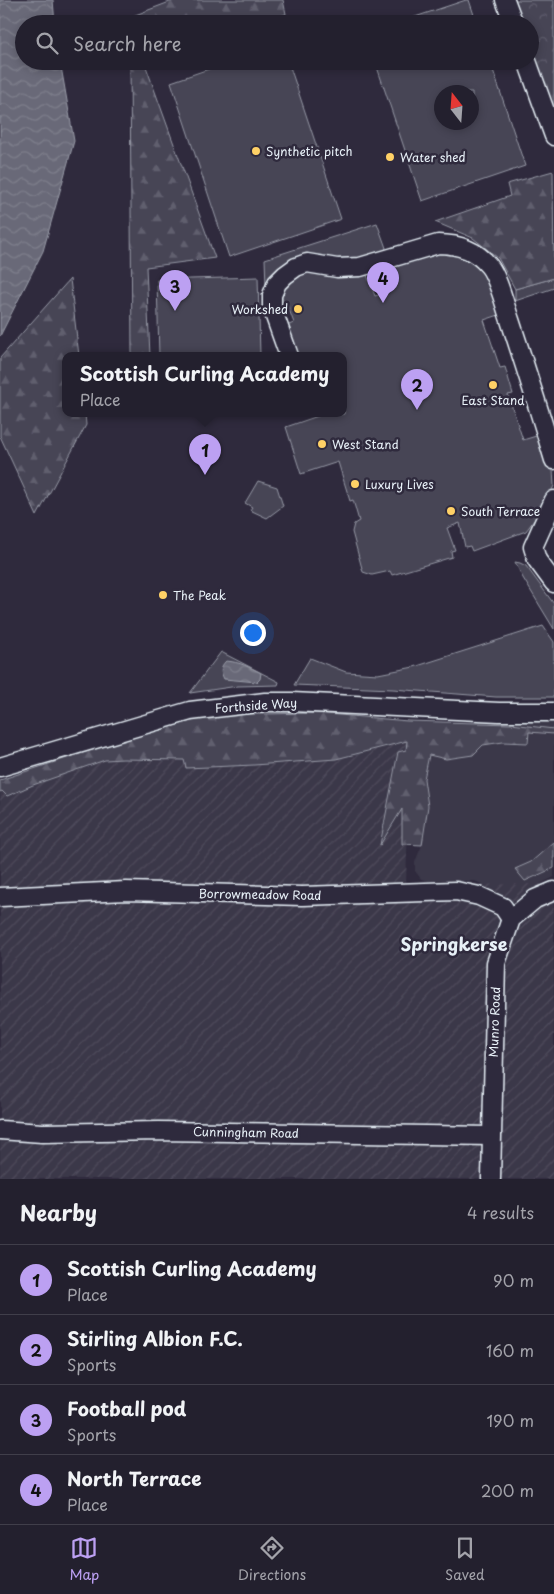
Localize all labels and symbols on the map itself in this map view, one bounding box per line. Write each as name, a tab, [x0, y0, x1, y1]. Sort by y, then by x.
north arrow	[434, 85, 479, 130]
place label: Synthetic pitch	[266, 142, 352, 160]
marker: Synthetic pitch	[250, 145, 262, 157]
place label: Water shed	[400, 148, 466, 166]
marker: Water shed	[384, 151, 396, 163]
pin: 4	[367, 262, 399, 303]
pin: 3	[159, 270, 191, 311]
place label: Workshed	[231, 300, 288, 318]
marker: Workshed	[292, 303, 304, 315]
pin: 2	[401, 369, 433, 410]
marker: East Stand	[487, 379, 499, 391]
place label: East Stand	[461, 391, 525, 409]
pin: 1	[189, 434, 221, 475]
place label: West Stand	[332, 435, 399, 453]
marker: West Stand	[316, 438, 328, 450]
place label: Luxury Lives	[365, 475, 434, 493]
marker: Luxury Lives	[349, 478, 361, 490]
place label: South Terrace	[461, 502, 540, 520]
marker: South Terrace	[445, 505, 457, 517]
place label: The Peak	[173, 586, 226, 604]
marker: The Peak	[157, 589, 169, 601]
your location	[240, 620, 266, 646]
street label: Forthside Way	[214, 693, 298, 717]
street label: Borrowmeadow Road	[198, 884, 322, 904]
district label: Springkerse	[401, 930, 508, 957]
street label: Munro Road	[484, 986, 504, 1058]
street label: Cunningham Road	[193, 1122, 299, 1142]

